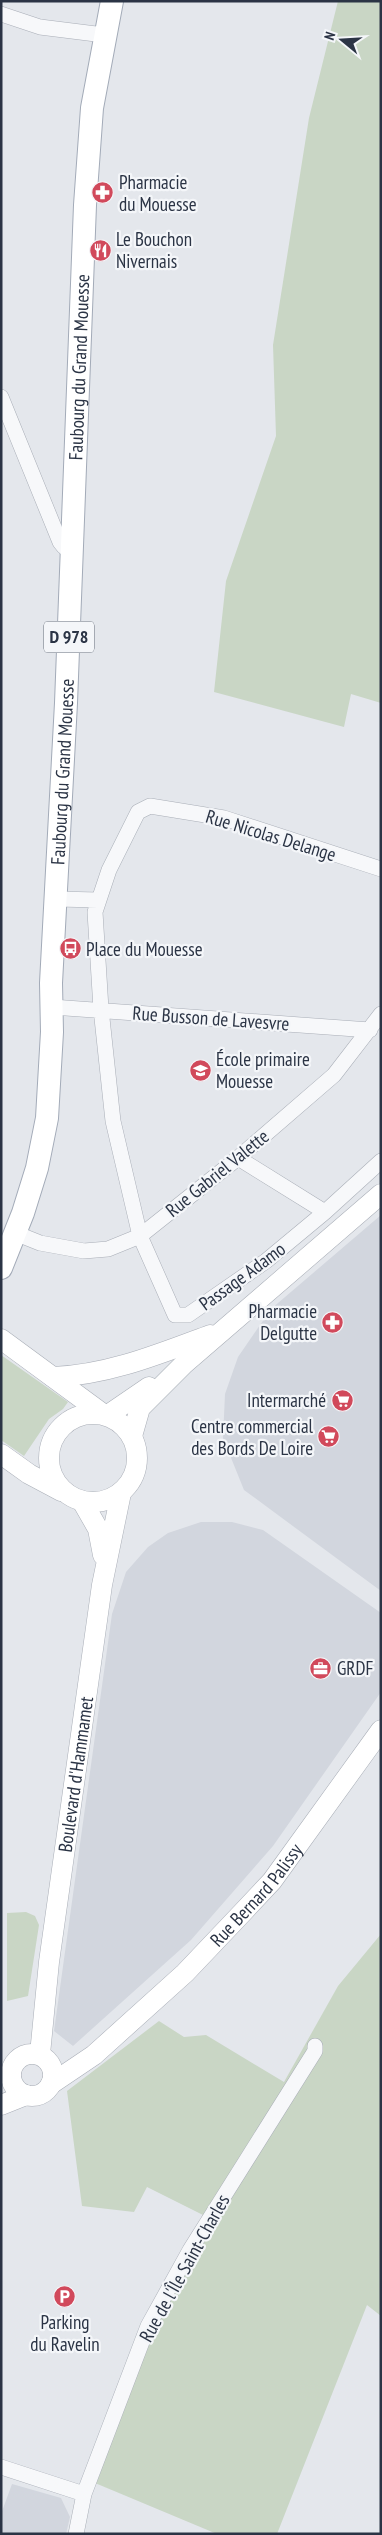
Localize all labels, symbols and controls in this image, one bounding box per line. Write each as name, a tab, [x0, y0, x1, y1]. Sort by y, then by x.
north arrow	[317, 15, 367, 65]
text: N	[320, 30, 339, 42]
place label: Pharmacie du Mouesse	[119, 170, 197, 216]
pharmacy icon: Pharmacie du Mouesse	[91, 181, 115, 205]
place label: Le Bouchon Nivernais	[116, 227, 192, 273]
restaurant icon: Le Bouchon Nivernais	[88, 238, 112, 262]
street label: Faubourg du Grand Mouesse	[63, 273, 94, 461]
road number: D 978	[44, 622, 94, 652]
street label: Faubourg du Grand Mouesse	[45, 678, 79, 866]
street label: Rue Nicolas Delange	[203, 804, 339, 866]
bus stop icon: Place du Mouesse	[58, 937, 82, 961]
place label: Place du Mouesse	[86, 937, 203, 961]
street label: Rue Busson de Lavesvre	[132, 1001, 290, 1035]
place label: École primaire Mouesse	[216, 1047, 310, 1093]
school or university icon: École primaire Mouesse	[188, 1058, 212, 1082]
street label: Rue Gabriel Valette	[161, 1124, 273, 1222]
street label: Passage Adamo	[194, 1237, 290, 1315]
place label: Pharmacie Delgutte	[249, 1299, 317, 1345]
pharmacy icon: Pharmacie Delgutte	[321, 1310, 345, 1334]
place label: Intermarché	[247, 1388, 326, 1412]
supermarket icon: Intermarché	[330, 1388, 354, 1412]
place label: Centre commercial des Bords De Loire	[191, 1414, 314, 1460]
supermarket icon: Centre commercial des Bords De Loire	[317, 1425, 341, 1449]
office icon: GRDF	[309, 1656, 333, 1680]
place label: GRDF	[337, 1656, 373, 1680]
street label: Boulevard d'Hammamet	[53, 1694, 98, 1854]
street label: Rue Bernard Palissy	[205, 1838, 308, 1951]
street label: Rue de l'Île Saint-Charles	[134, 2190, 234, 2346]
parking icon: Parking du Ravelin	[53, 2284, 77, 2308]
place label: Parking du Ravelin	[30, 2310, 100, 2356]

